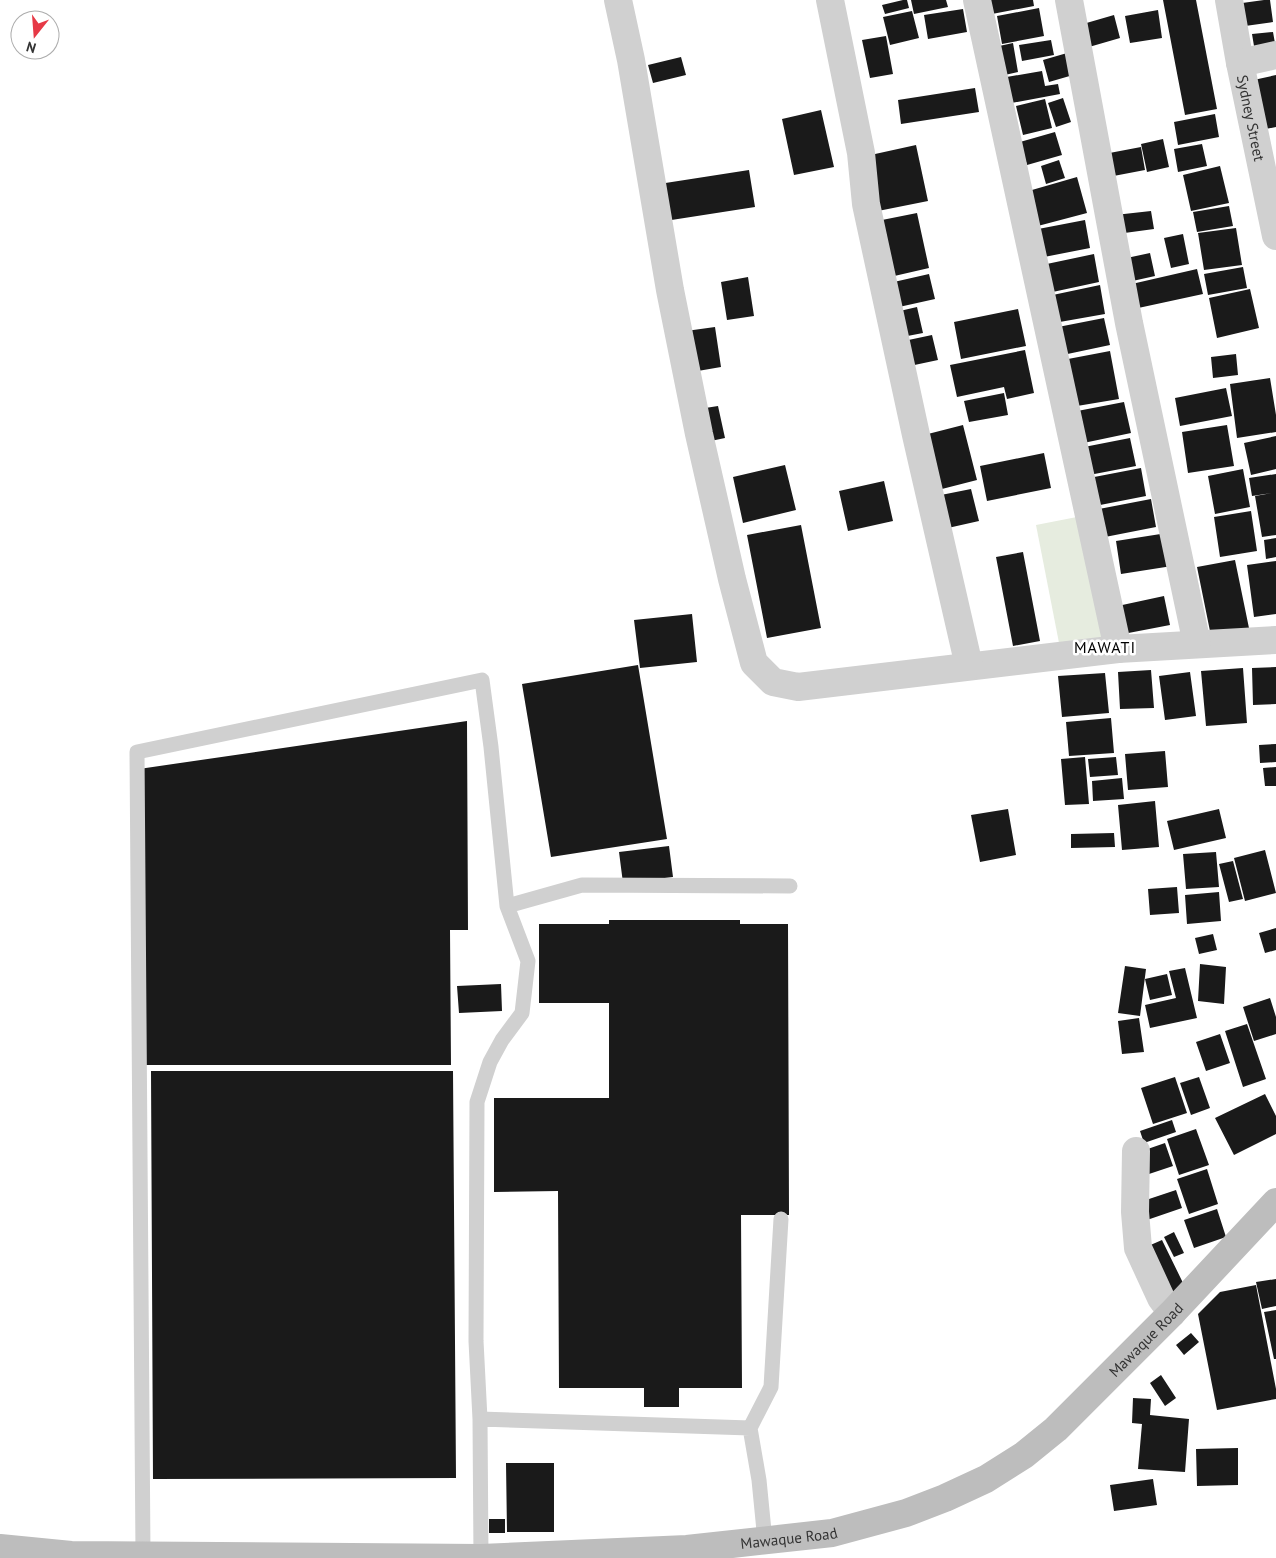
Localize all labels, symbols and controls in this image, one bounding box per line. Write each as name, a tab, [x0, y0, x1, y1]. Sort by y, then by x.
north arrow	[10, 10, 60, 60]
text: N	[24, 37, 38, 57]
street label: Sydney Street	[1233, 73, 1270, 163]
district label: MAWATI	[1074, 637, 1136, 657]
street label: Mawaque Road	[1104, 1298, 1187, 1381]
street label: Mawaque Road	[739, 1522, 840, 1553]

